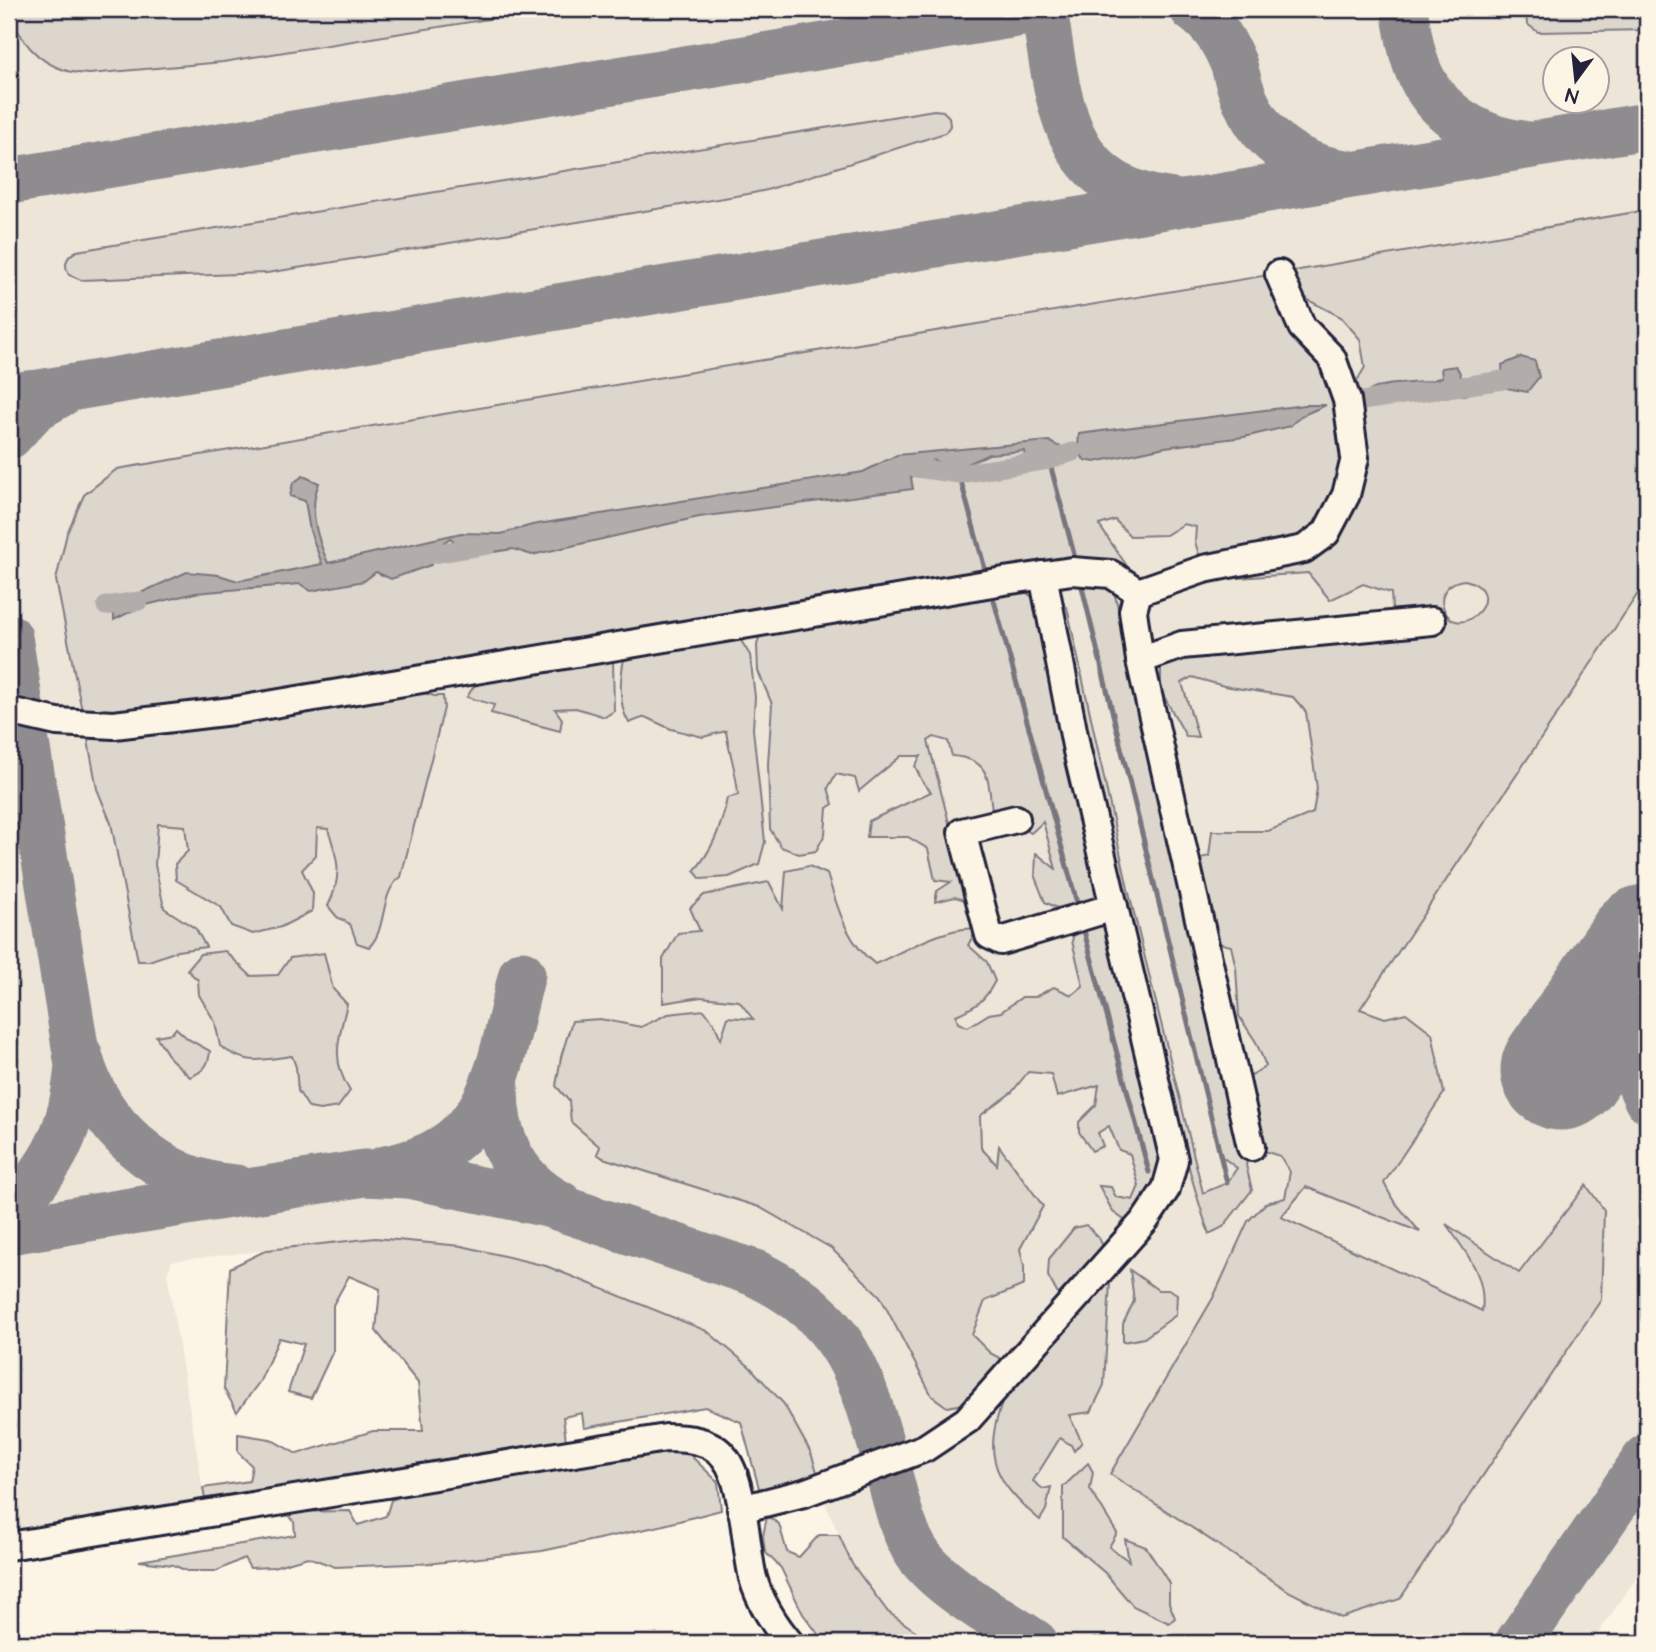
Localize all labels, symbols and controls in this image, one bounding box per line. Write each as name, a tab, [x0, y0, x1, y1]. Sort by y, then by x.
north arrow	[1540, 46, 1610, 116]
text: N	[1563, 80, 1581, 110]

